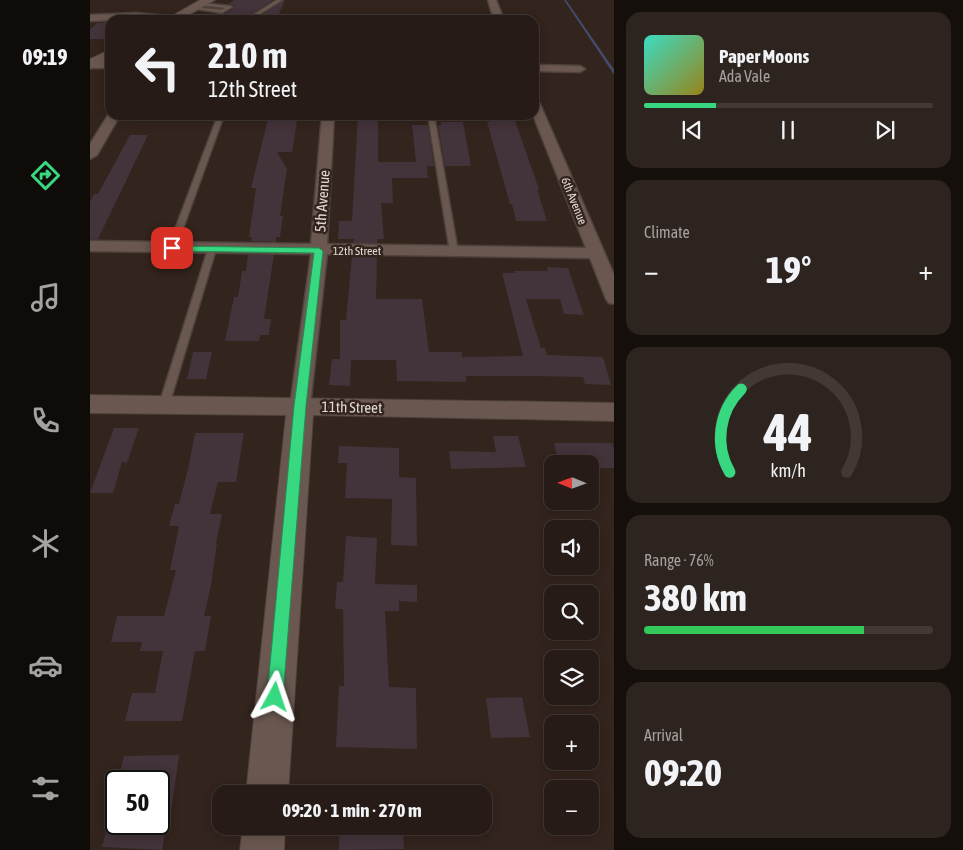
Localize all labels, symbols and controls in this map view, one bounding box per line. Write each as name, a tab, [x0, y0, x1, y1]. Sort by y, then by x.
icon: left	[125, 35, 190, 100]
text: 210 m	[208, 35, 287, 75]
text: 09:19	[22, 44, 68, 70]
text: Paper Moons	[719, 45, 809, 67]
text: Ada Vale	[719, 67, 770, 85]
text: 12th Street	[208, 76, 297, 102]
icon: previous	[678, 116, 706, 144]
icon: pause	[774, 116, 802, 144]
icon: next	[871, 116, 899, 144]
icon: directions	[28, 158, 63, 193]
street label: 5th Avenue	[311, 169, 333, 233]
street label: 6th Avenue	[558, 175, 590, 227]
text: Climate	[644, 223, 690, 241]
pin	[151, 227, 193, 269]
icon: arrive	[158, 234, 186, 262]
street label: 12th Street	[333, 244, 382, 258]
text: 19°	[765, 248, 812, 291]
text: −	[644, 254, 659, 286]
text: +	[918, 254, 933, 286]
icon: music	[28, 280, 63, 315]
street label: 11th Street	[322, 398, 382, 416]
text: 44	[763, 402, 813, 462]
icon: phone	[28, 403, 63, 438]
north arrow	[544, 455, 599, 510]
map controls	[544, 455, 599, 835]
text: km/h	[771, 460, 806, 481]
button: sound	[544, 520, 599, 575]
icon: climate	[28, 526, 63, 561]
text: Range · 76%	[644, 551, 714, 569]
text: 380 km	[644, 576, 747, 619]
button: search	[544, 585, 599, 640]
icon: car	[28, 648, 63, 683]
button: layers	[544, 650, 599, 705]
position arrow	[248, 670, 300, 722]
button: +	[544, 715, 599, 770]
text: Arrival	[644, 726, 683, 744]
text: 09:20	[644, 751, 722, 794]
speed limit sign: 50	[105, 770, 170, 835]
icon: filters	[28, 771, 63, 806]
button: −	[544, 780, 599, 835]
text: 09:20 · 1 min · 270 m	[282, 799, 422, 821]

